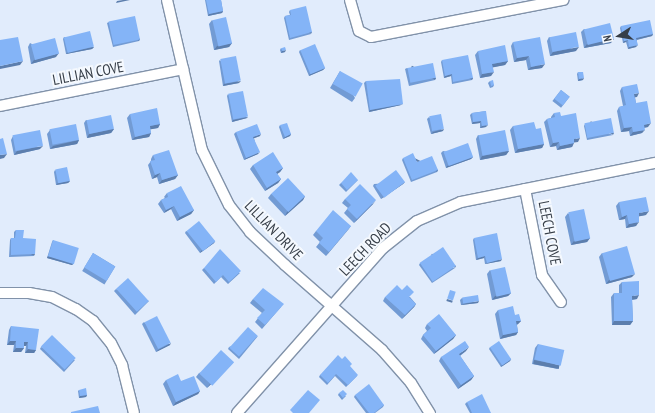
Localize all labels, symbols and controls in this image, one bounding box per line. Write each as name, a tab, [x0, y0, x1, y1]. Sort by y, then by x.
north arrow	[599, 16, 639, 56]
text: N	[600, 34, 615, 43]
street label: LILLIAN COVE	[51, 57, 125, 89]
street label: LILLIAN DRIVE	[241, 196, 307, 264]
street label: LEECH COVE	[535, 199, 565, 267]
street label: LEECH ROAD	[335, 219, 395, 279]

